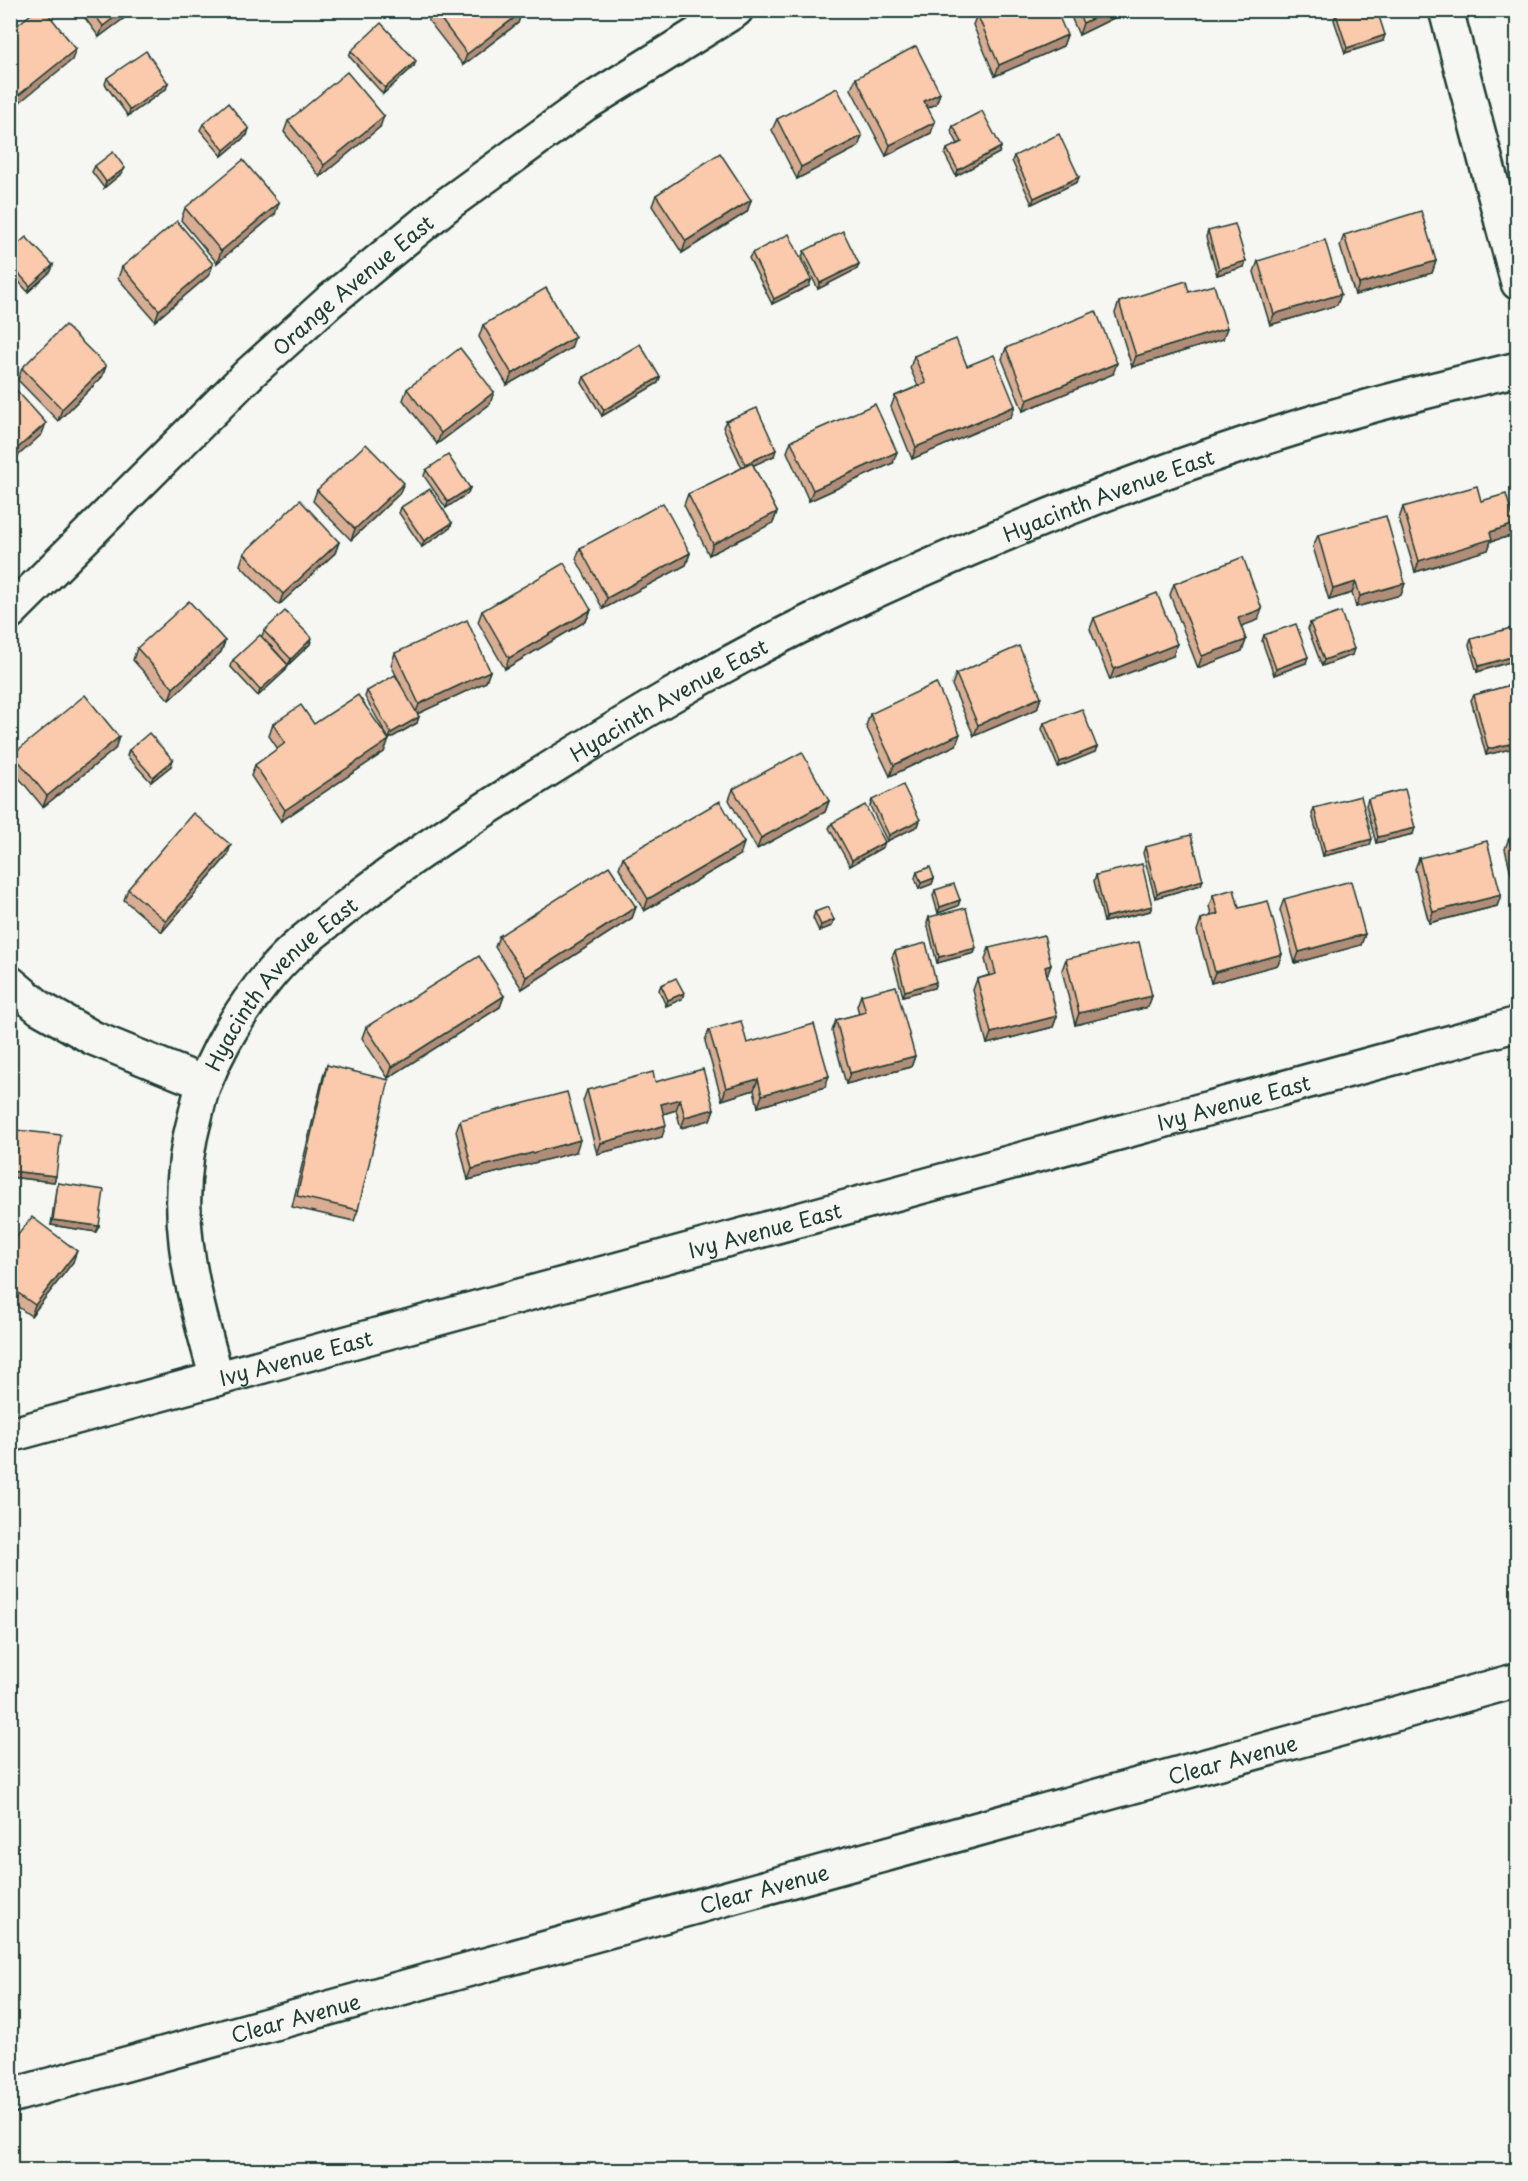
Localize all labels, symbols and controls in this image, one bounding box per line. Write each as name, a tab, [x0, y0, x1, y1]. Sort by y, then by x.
street label: Orange Avenue East	[264, 206, 440, 362]
street label: Hyacinth Avenue East	[998, 440, 1218, 549]
street label: Hyacinth Avenue East	[563, 630, 773, 769]
street label: Hyacinth Avenue East	[196, 889, 364, 1076]
street label: Ivy Avenue East	[1153, 1065, 1314, 1138]
street label: Ivy Avenue East	[684, 1193, 845, 1266]
street label: Ivy Avenue East	[215, 1321, 376, 1393]
street label: Clear Avenue	[1164, 1726, 1301, 1792]
street label: Clear Avenue	[696, 1855, 832, 1921]
street label: Clear Avenue	[227, 1984, 364, 2050]

